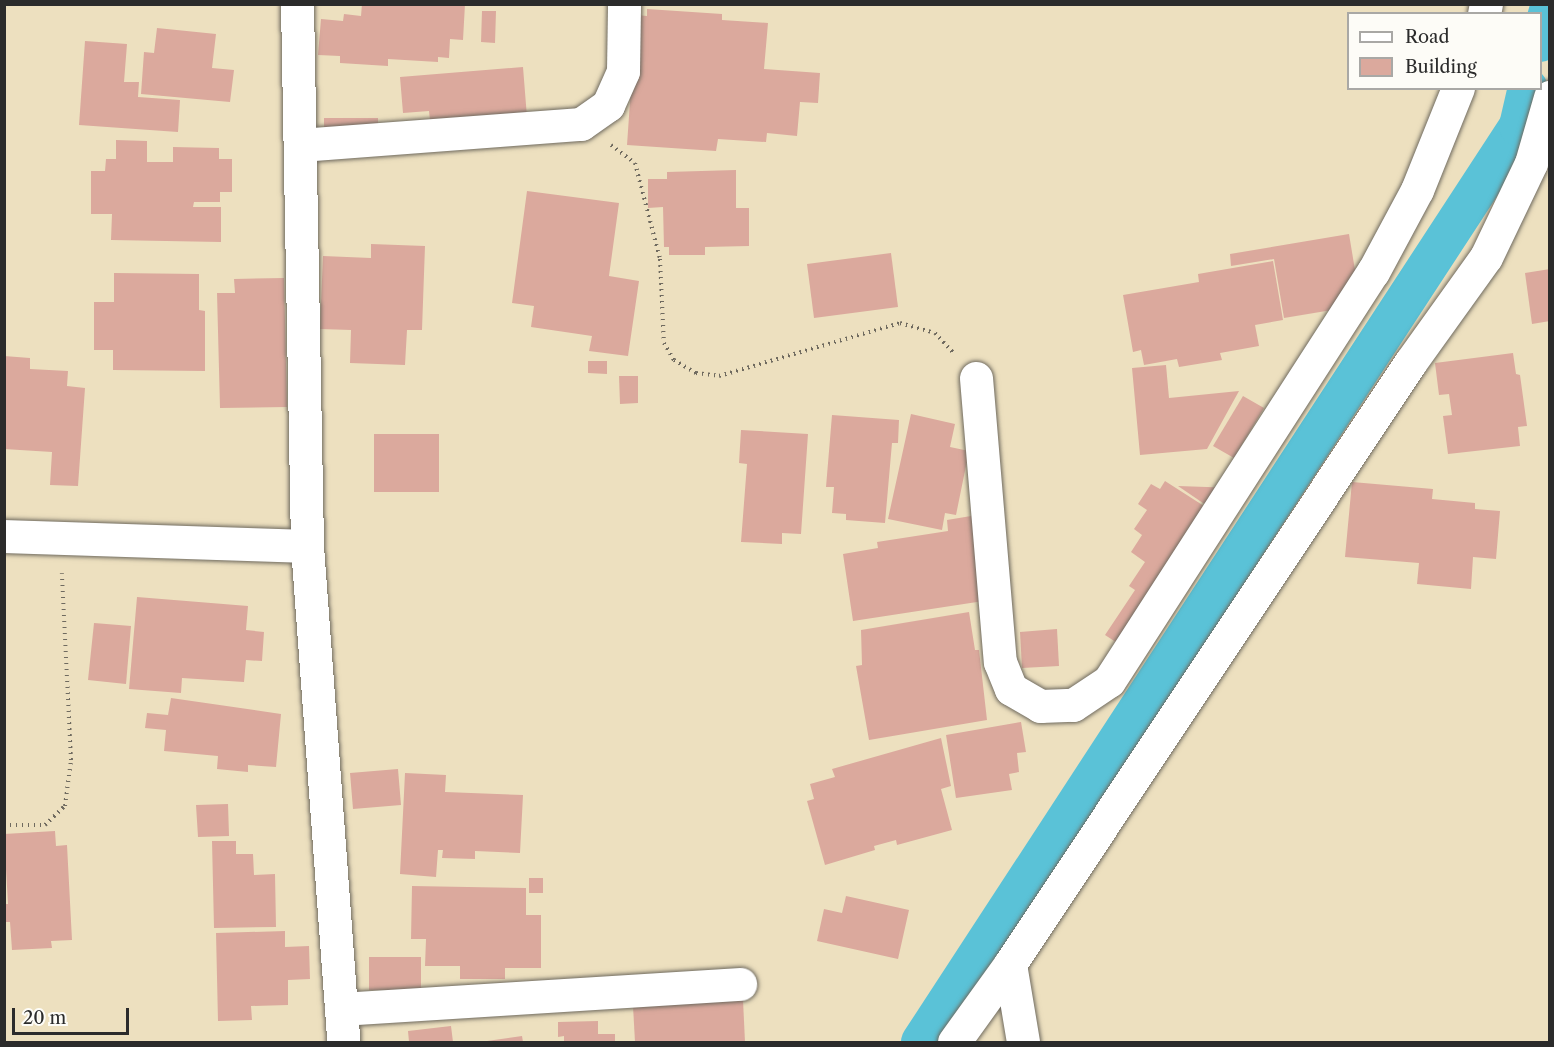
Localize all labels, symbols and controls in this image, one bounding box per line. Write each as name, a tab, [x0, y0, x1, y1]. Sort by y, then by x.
legend	[1347, 12, 1542, 90]
text: Road	[1405, 26, 1450, 48]
text: Building	[1405, 56, 1477, 78]
scale bar	[15, 996, 132, 1034]
text: 20 m	[23, 1007, 66, 1029]

